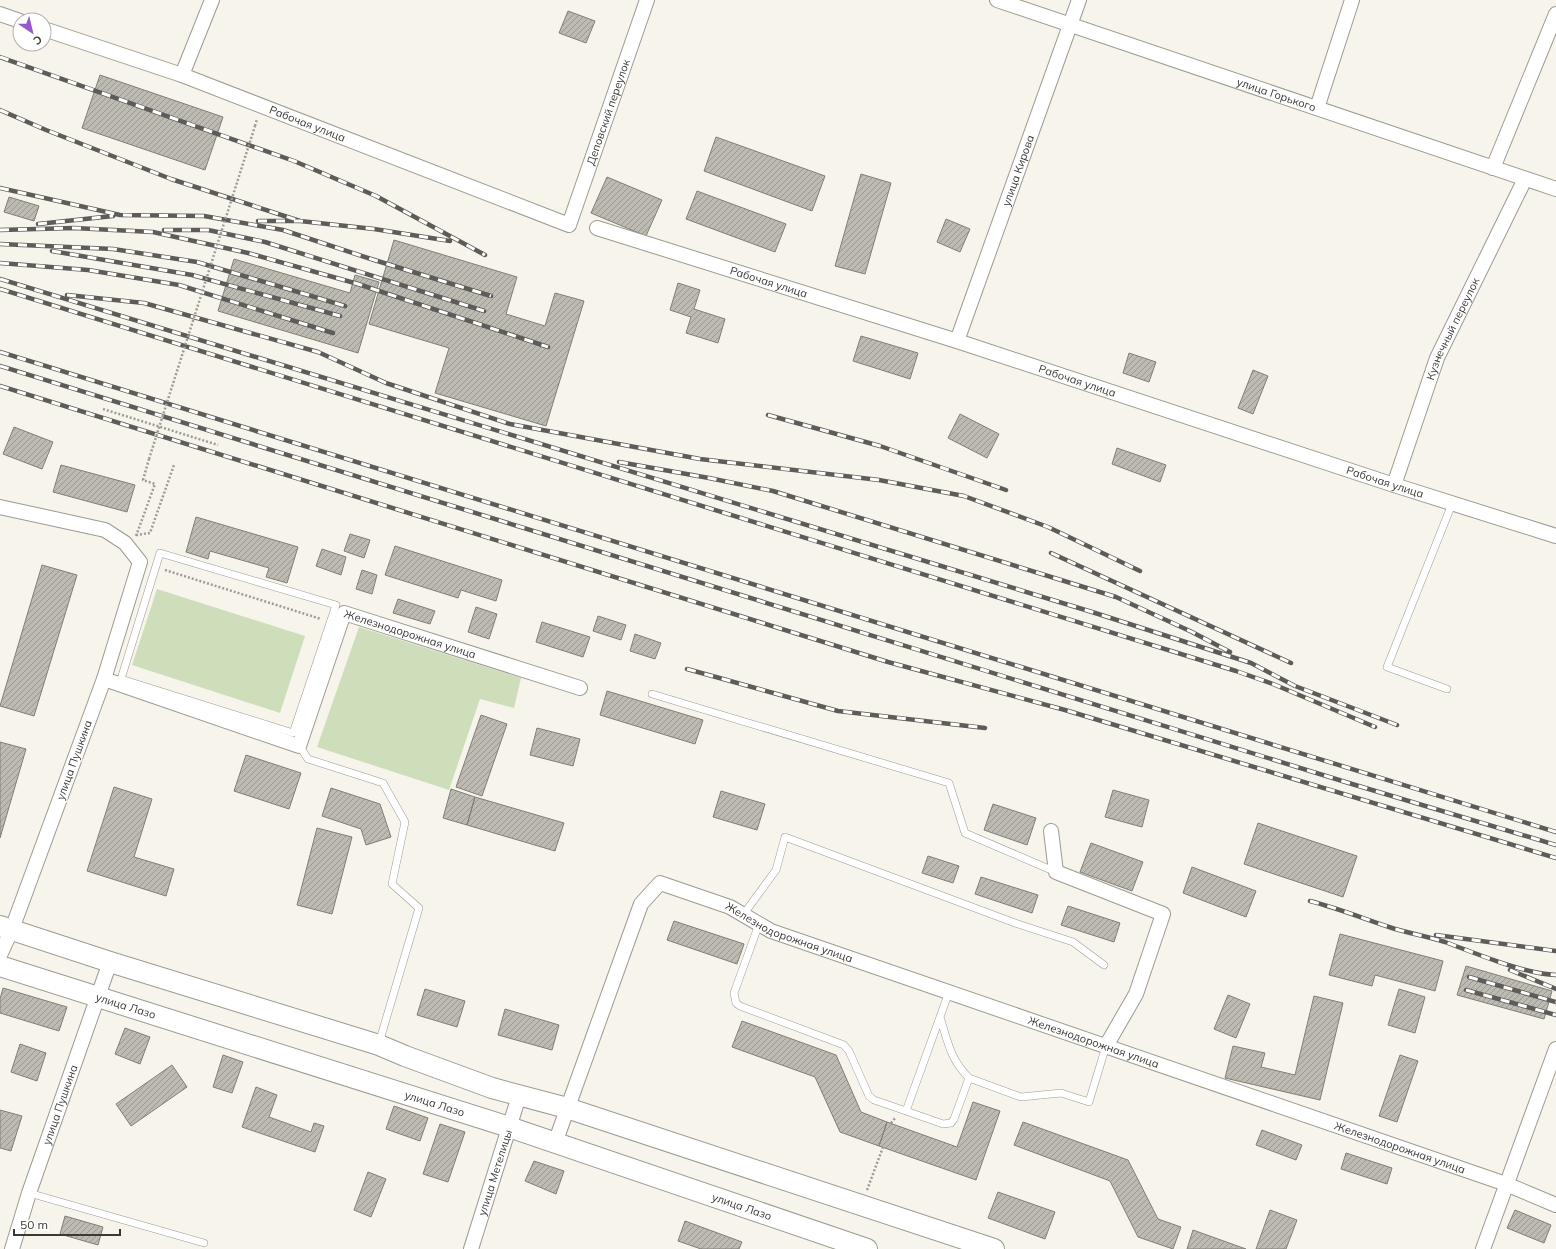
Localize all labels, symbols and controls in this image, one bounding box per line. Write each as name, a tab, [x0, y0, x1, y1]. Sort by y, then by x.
north arrow	[12, 12, 52, 52]
text: С	[30, 32, 45, 48]
street label: Деповский переулок	[583, 57, 633, 167]
street label: улица Горького	[1235, 75, 1318, 114]
street label: Рабочая улица	[267, 103, 348, 145]
street label: улица Кирова	[999, 133, 1037, 208]
street label: Рабочая улица	[728, 263, 809, 301]
street label: Кузнечный переулок	[1423, 275, 1482, 382]
street label: Рабочая улица	[1037, 361, 1118, 400]
street label: Рабочая улица	[1345, 463, 1426, 501]
street label: Железнодорожная улица	[342, 607, 478, 662]
street label: улица Пушкина	[53, 718, 95, 802]
street label: Железнодорожная улица	[723, 899, 855, 966]
street label: улица Лазо	[94, 990, 158, 1022]
street label: Железнодорожная улица	[1026, 1013, 1161, 1071]
street label: улица Пушкина	[39, 1063, 80, 1147]
street label: улица Лазо	[403, 1087, 466, 1120]
street label: Железнодорожная улица	[1333, 1118, 1467, 1177]
street label: улица Метелицы	[475, 1128, 515, 1217]
street label: улица Лазо	[710, 1190, 774, 1223]
scale bar	[14, 1211, 120, 1237]
text: 50 m	[20, 1217, 48, 1232]

